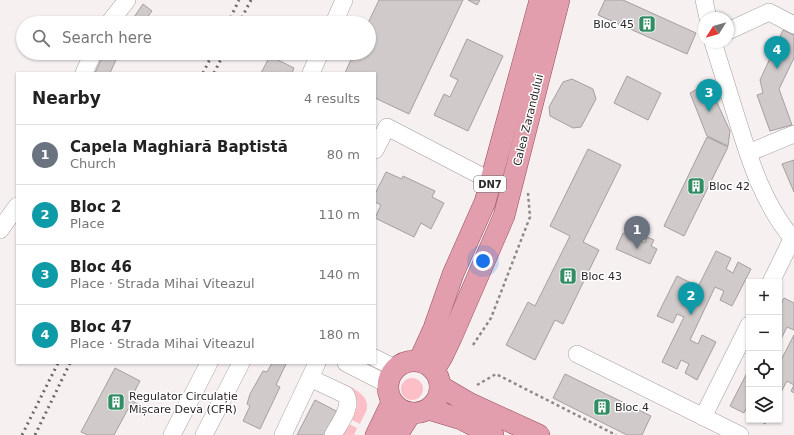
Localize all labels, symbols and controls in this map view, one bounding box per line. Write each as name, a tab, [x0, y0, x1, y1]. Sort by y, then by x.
north arrow	[698, 12, 734, 48]
building icon: Bloc 45	[637, 14, 657, 34]
search box	[16, 16, 376, 60]
place label: Bloc 45	[593, 18, 634, 31]
icon: search	[30, 27, 52, 49]
text: Search here	[62, 29, 152, 47]
pin: 4	[764, 36, 790, 69]
street label: Calea Zarandului	[511, 73, 546, 167]
pin: 3	[696, 79, 722, 112]
text: Nearby	[32, 88, 101, 108]
text: 4 results	[304, 91, 360, 106]
text: Capela Maghiară Baptistă	[70, 138, 288, 156]
text: 1	[40, 147, 50, 162]
text: 80 m	[327, 147, 360, 162]
text: Church	[70, 156, 116, 171]
road number: DN7	[474, 176, 506, 192]
building icon: Bloc 42	[686, 176, 706, 196]
place label: Bloc 42	[709, 180, 750, 193]
text: Bloc 2	[70, 198, 121, 216]
text: 2	[40, 207, 50, 222]
text: 110 m	[318, 207, 360, 222]
text: Place	[70, 216, 105, 231]
pin: 1	[624, 216, 650, 249]
your location	[473, 251, 493, 271]
text: Bloc 46	[70, 258, 132, 276]
building icon: Bloc 43	[558, 266, 578, 286]
text: 3	[40, 267, 50, 282]
text: 140 m	[318, 267, 360, 282]
place label: Bloc 43	[581, 270, 622, 283]
text: Place · Strada Mihai Viteazul	[70, 276, 255, 291]
map controls	[746, 279, 782, 423]
button: +	[746, 279, 782, 315]
pin: 2	[678, 282, 704, 315]
button: −	[746, 315, 782, 351]
text: Bloc 47	[70, 318, 132, 336]
text: 4	[40, 327, 50, 342]
text: 180 m	[318, 327, 360, 342]
text: Place · Strada Mihai Viteazul	[70, 336, 255, 351]
button: locate	[746, 351, 782, 387]
button: layers	[746, 387, 782, 423]
place label: Regulator Circulație Mișcare Deva (CFR)	[129, 390, 238, 416]
building icon: Regulator Circulație Mișcare Deva (CFR)	[106, 392, 126, 412]
building icon: Bloc 4	[592, 397, 612, 417]
place label: Bloc 4	[615, 401, 649, 414]

